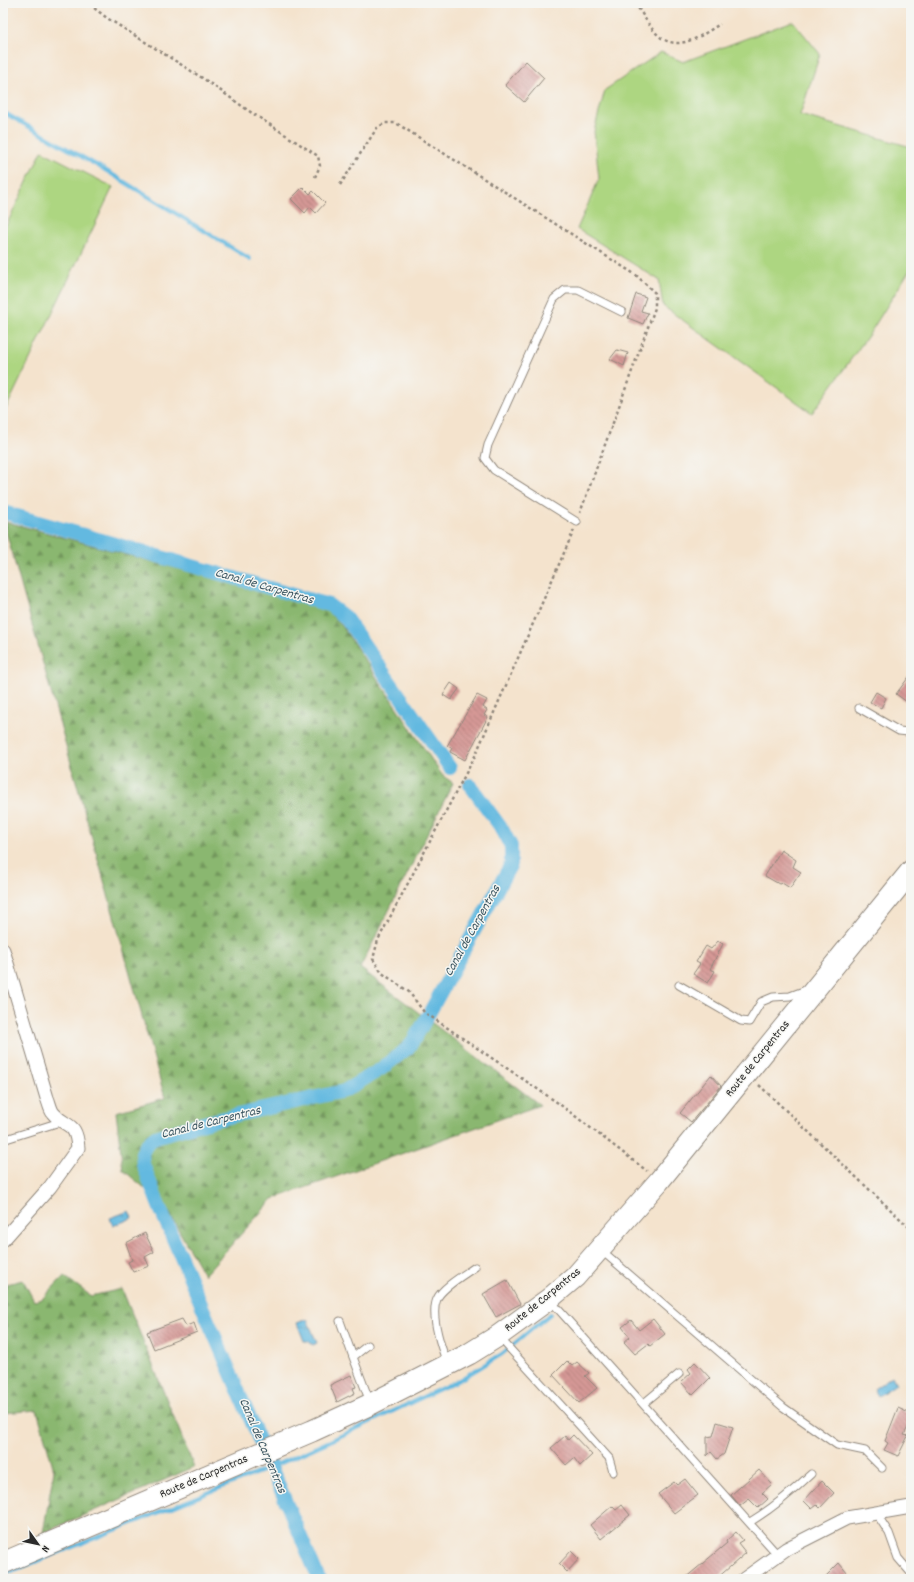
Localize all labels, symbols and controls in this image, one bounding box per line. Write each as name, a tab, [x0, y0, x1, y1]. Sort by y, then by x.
water label: Canal de Carpentras	[212, 564, 316, 610]
water label: Canal de Carpentras	[440, 881, 506, 980]
street label: Route de Carpentras	[722, 1017, 794, 1101]
water label: Canal de Carpentras	[159, 1101, 263, 1145]
street label: Route de Carpentras	[501, 1264, 585, 1336]
water label: Canal de Carpentras	[233, 1395, 291, 1497]
street label: Route de Carpentras	[157, 1451, 251, 1503]
north arrow	[18, 1524, 58, 1564]
text: N	[36, 1542, 53, 1555]

